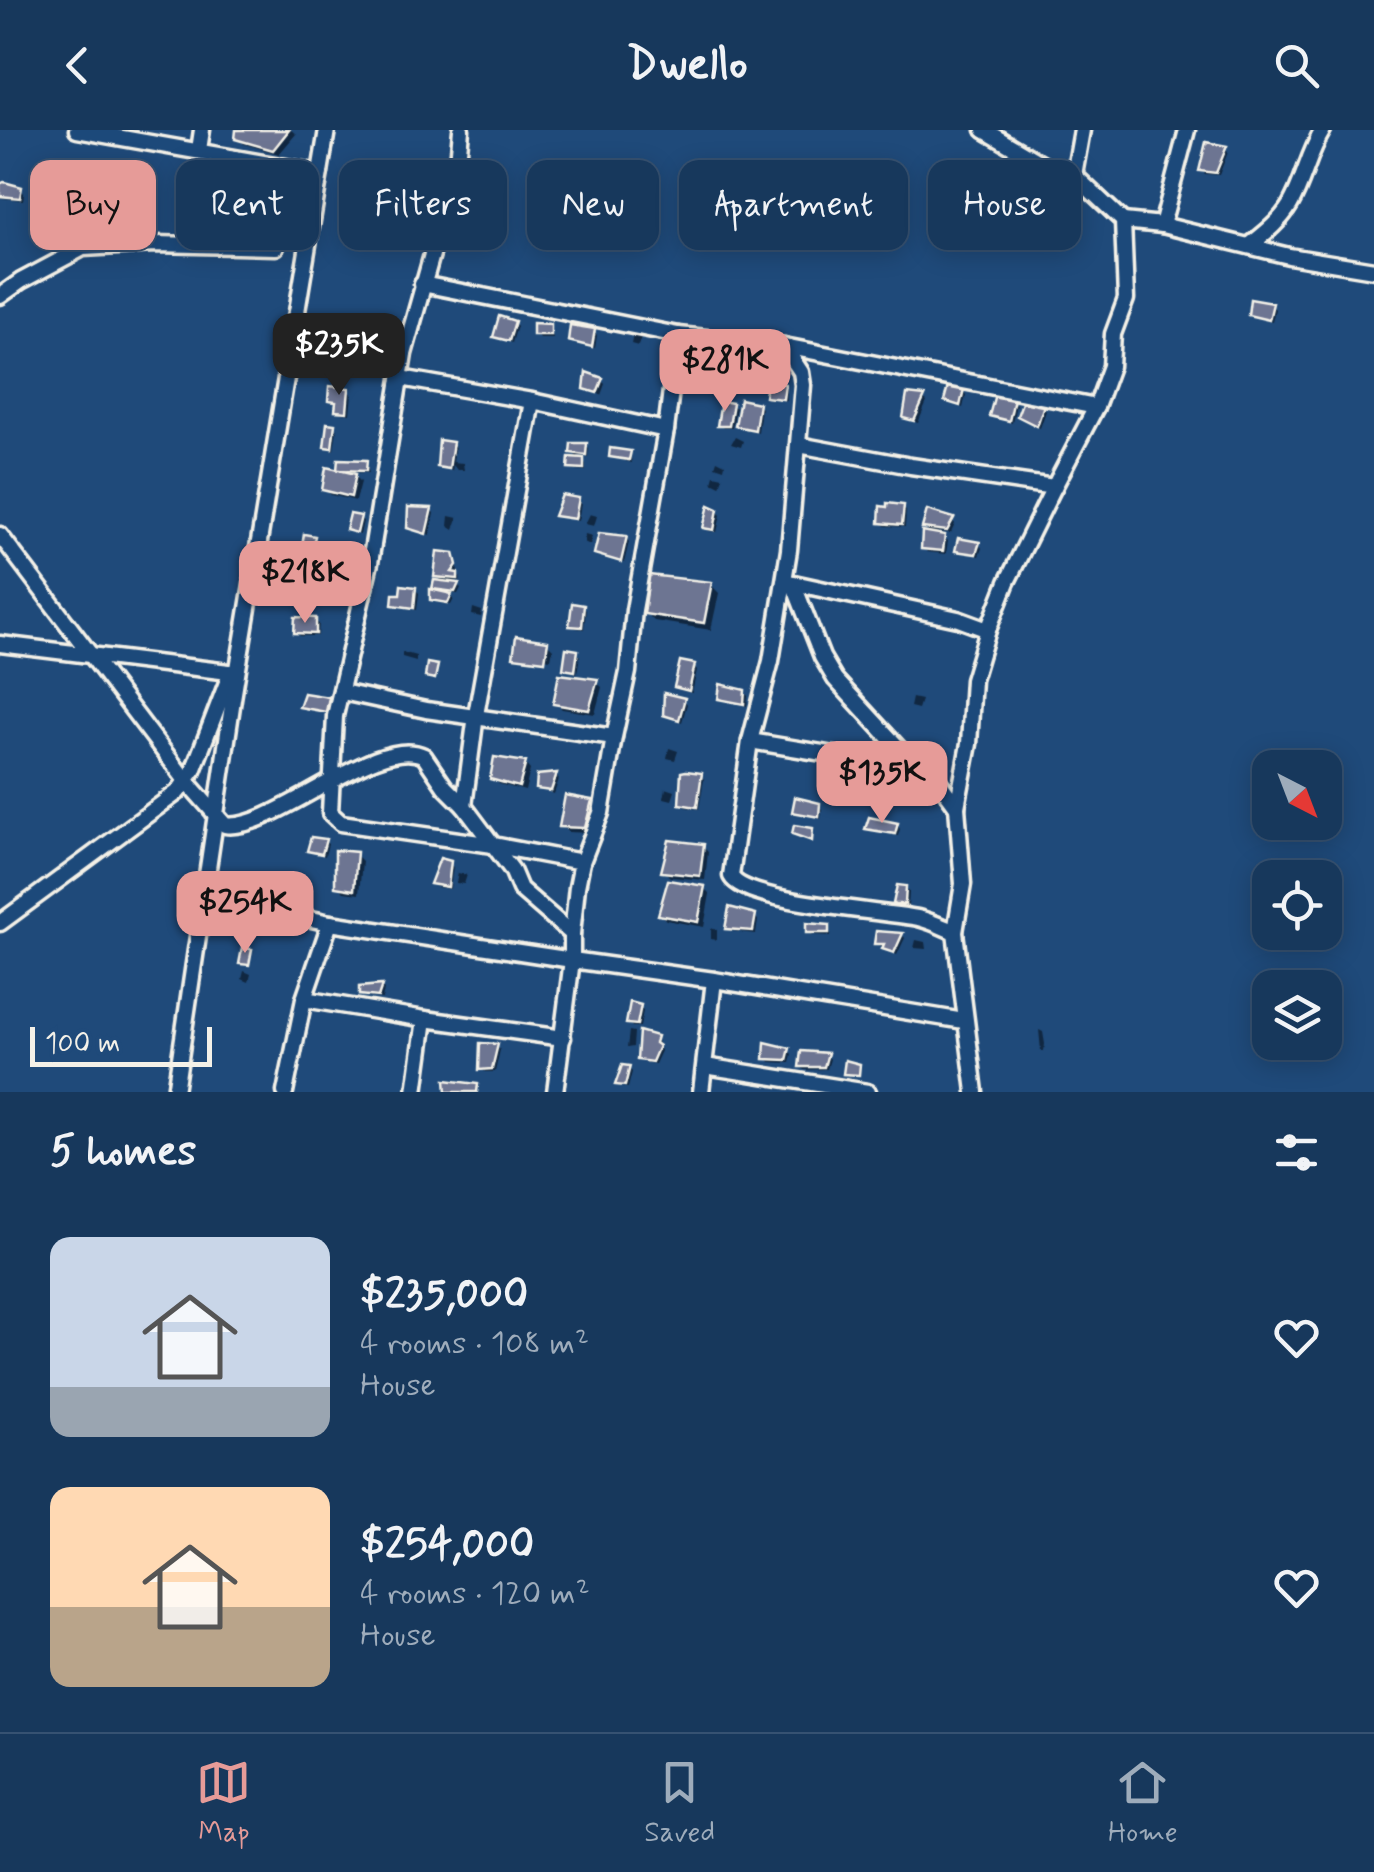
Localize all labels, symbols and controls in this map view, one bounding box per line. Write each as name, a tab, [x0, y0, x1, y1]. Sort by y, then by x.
text: Dwello	[627, 36, 747, 95]
icon: back	[50, 38, 105, 93]
icon: search	[1269, 38, 1324, 93]
chip: Buy	[30, 160, 156, 250]
chip: Rent	[176, 160, 319, 250]
chip: Filters	[339, 160, 507, 250]
chip: New	[527, 160, 659, 250]
chip: Apartment	[679, 160, 908, 250]
chip: House	[928, 160, 1081, 250]
pin: $235K	[269, 313, 409, 398]
text: $235K	[295, 324, 383, 366]
pin: $281K	[655, 329, 795, 414]
text: $281K	[681, 340, 769, 382]
pin: $218K	[235, 541, 375, 626]
text: $218K	[261, 552, 349, 594]
pin: $135K	[812, 741, 952, 826]
north arrow	[1252, 750, 1342, 840]
map controls	[1252, 750, 1342, 1060]
text: $135K	[838, 752, 926, 794]
button: locate	[1252, 860, 1342, 950]
pin: $254K	[175, 871, 315, 956]
text: $254K	[199, 882, 292, 924]
button: layers	[1252, 970, 1342, 1060]
scale bar	[30, 1022, 212, 1066]
text: 100 m	[45, 1026, 120, 1063]
text: 5 homes	[50, 1125, 196, 1180]
icon: filters	[1269, 1125, 1324, 1180]
text: $235,000	[360, 1268, 528, 1323]
icon: home	[130, 1277, 250, 1397]
icon: heart	[1269, 1310, 1324, 1365]
text: 4 rooms · 108 m²	[360, 1323, 589, 1365]
text: House	[360, 1365, 436, 1407]
text: $254,000	[360, 1518, 534, 1573]
icon: home	[130, 1527, 250, 1647]
icon: heart	[1269, 1560, 1324, 1615]
text: 4 rooms · 120 m²	[360, 1573, 590, 1615]
text: House	[360, 1615, 436, 1657]
tab: Map	[196, 1755, 251, 1852]
tab: Saved	[644, 1755, 715, 1852]
tab: Home	[1108, 1755, 1178, 1852]

